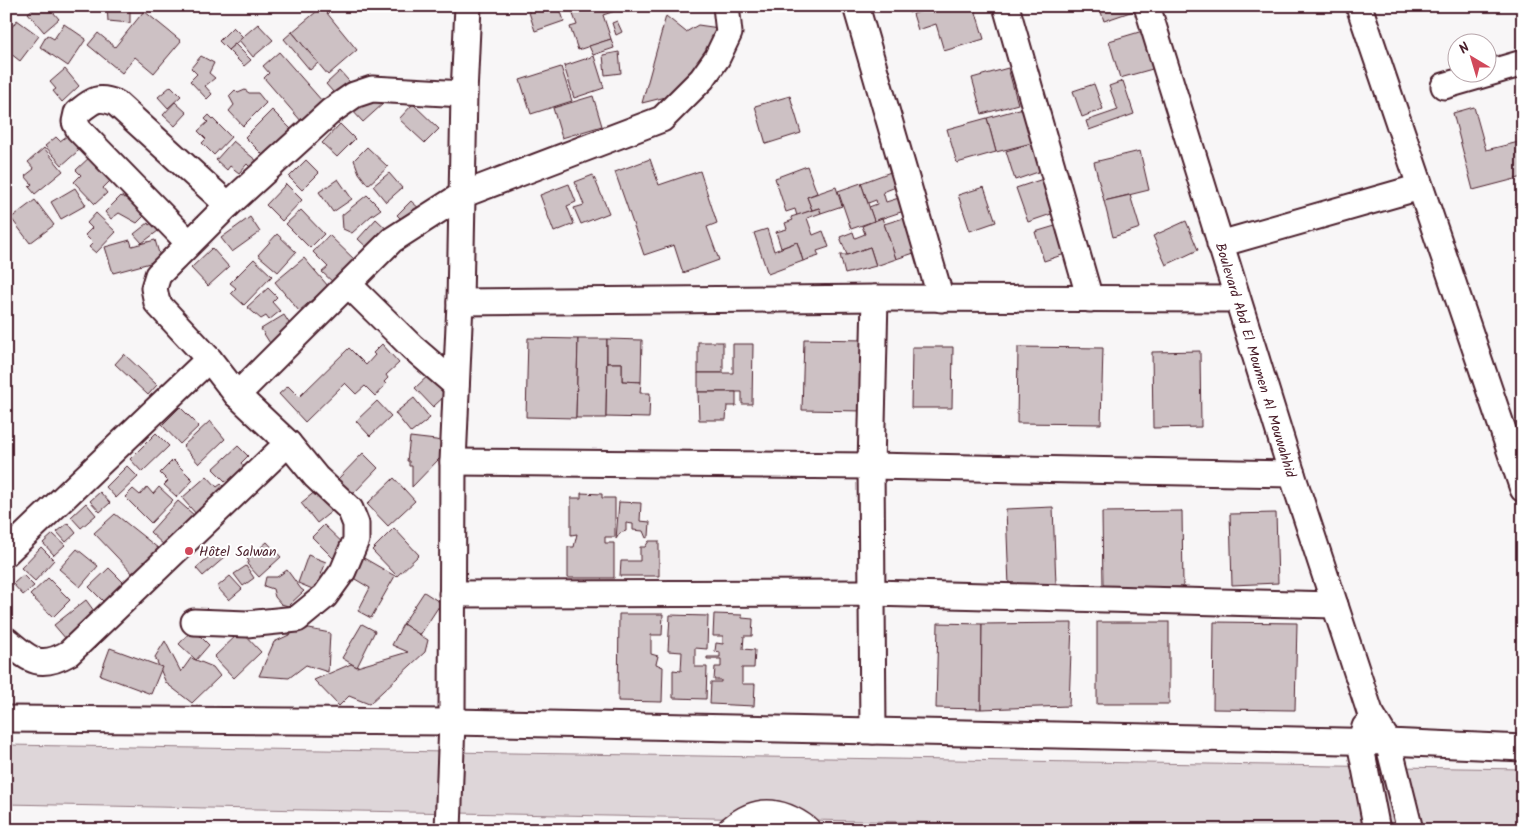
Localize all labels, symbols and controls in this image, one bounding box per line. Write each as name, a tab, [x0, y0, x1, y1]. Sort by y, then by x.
north arrow	[1446, 32, 1496, 82]
text: N	[1454, 37, 1475, 60]
street label: Boulevard Abd El Moumen Al Mouwahhid	[1209, 240, 1302, 482]
place label: Hôtel Salwan	[199, 541, 276, 563]
marker: Hôtel Salwan	[183, 545, 195, 557]

